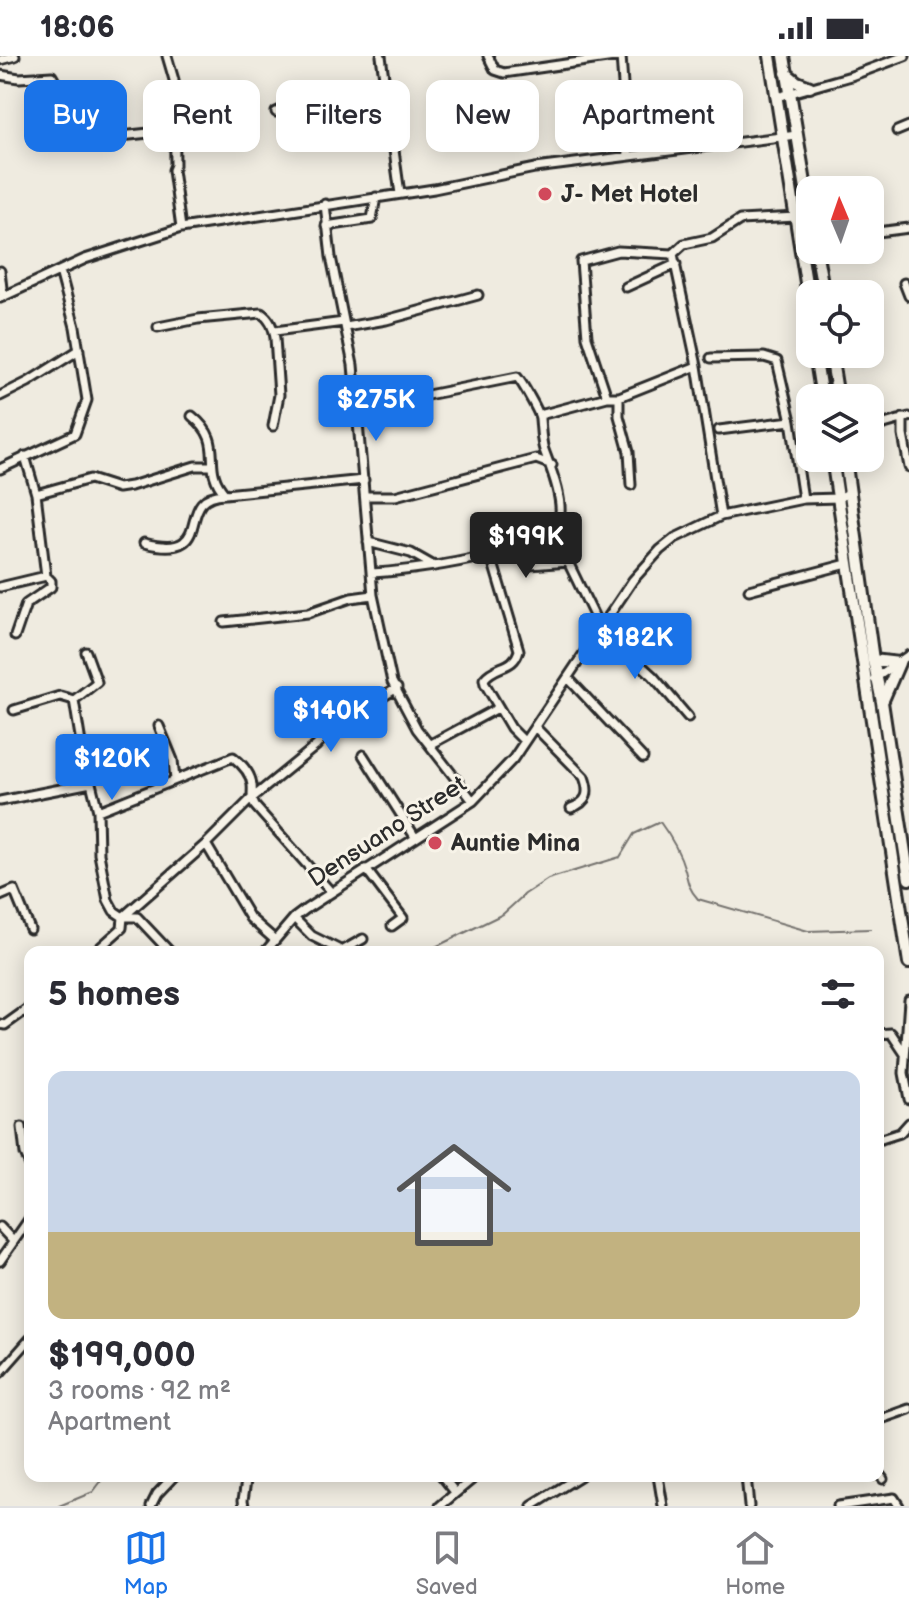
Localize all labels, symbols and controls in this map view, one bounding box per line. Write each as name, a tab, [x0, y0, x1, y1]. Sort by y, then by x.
text: 18:06	[40, 10, 115, 46]
chip: Buy	[24, 80, 127, 152]
chip: Rent	[143, 80, 260, 152]
chip: Filters	[276, 80, 410, 152]
chip: New	[426, 80, 539, 152]
chip: Apartment	[555, 80, 743, 152]
north arrow	[796, 176, 884, 264]
map controls	[796, 176, 884, 472]
place label: J- Met Hotel	[561, 180, 698, 209]
marker: J- Met Hotel	[536, 185, 554, 203]
button: locate	[796, 280, 884, 368]
pin: $275K	[320, 375, 432, 443]
button: layers	[796, 384, 884, 472]
text: $275K	[336, 385, 416, 416]
pin: $199K	[470, 512, 582, 580]
text: $199K	[488, 522, 564, 553]
pin: $182K	[579, 613, 691, 681]
text: $182K	[597, 623, 673, 654]
pin: $140K	[275, 686, 387, 754]
text: $140K	[292, 696, 370, 727]
pin: $120K	[56, 734, 168, 802]
text: $120K	[73, 744, 151, 775]
street label: Densuano Street	[303, 769, 472, 893]
place label: Auntie Mina	[450, 829, 580, 858]
marker: Auntie Mina	[426, 834, 444, 852]
icon: filters	[816, 972, 860, 1016]
text: 5 homes	[48, 974, 180, 1015]
icon: home	[382, 1123, 526, 1267]
text: $199,000	[48, 1335, 196, 1376]
text: 3 rooms · 92 m²	[48, 1376, 231, 1407]
text: Apartment	[48, 1407, 171, 1438]
tab: Map	[124, 1526, 168, 1601]
tab: Saved	[416, 1526, 478, 1601]
tab: Home	[725, 1526, 785, 1601]

